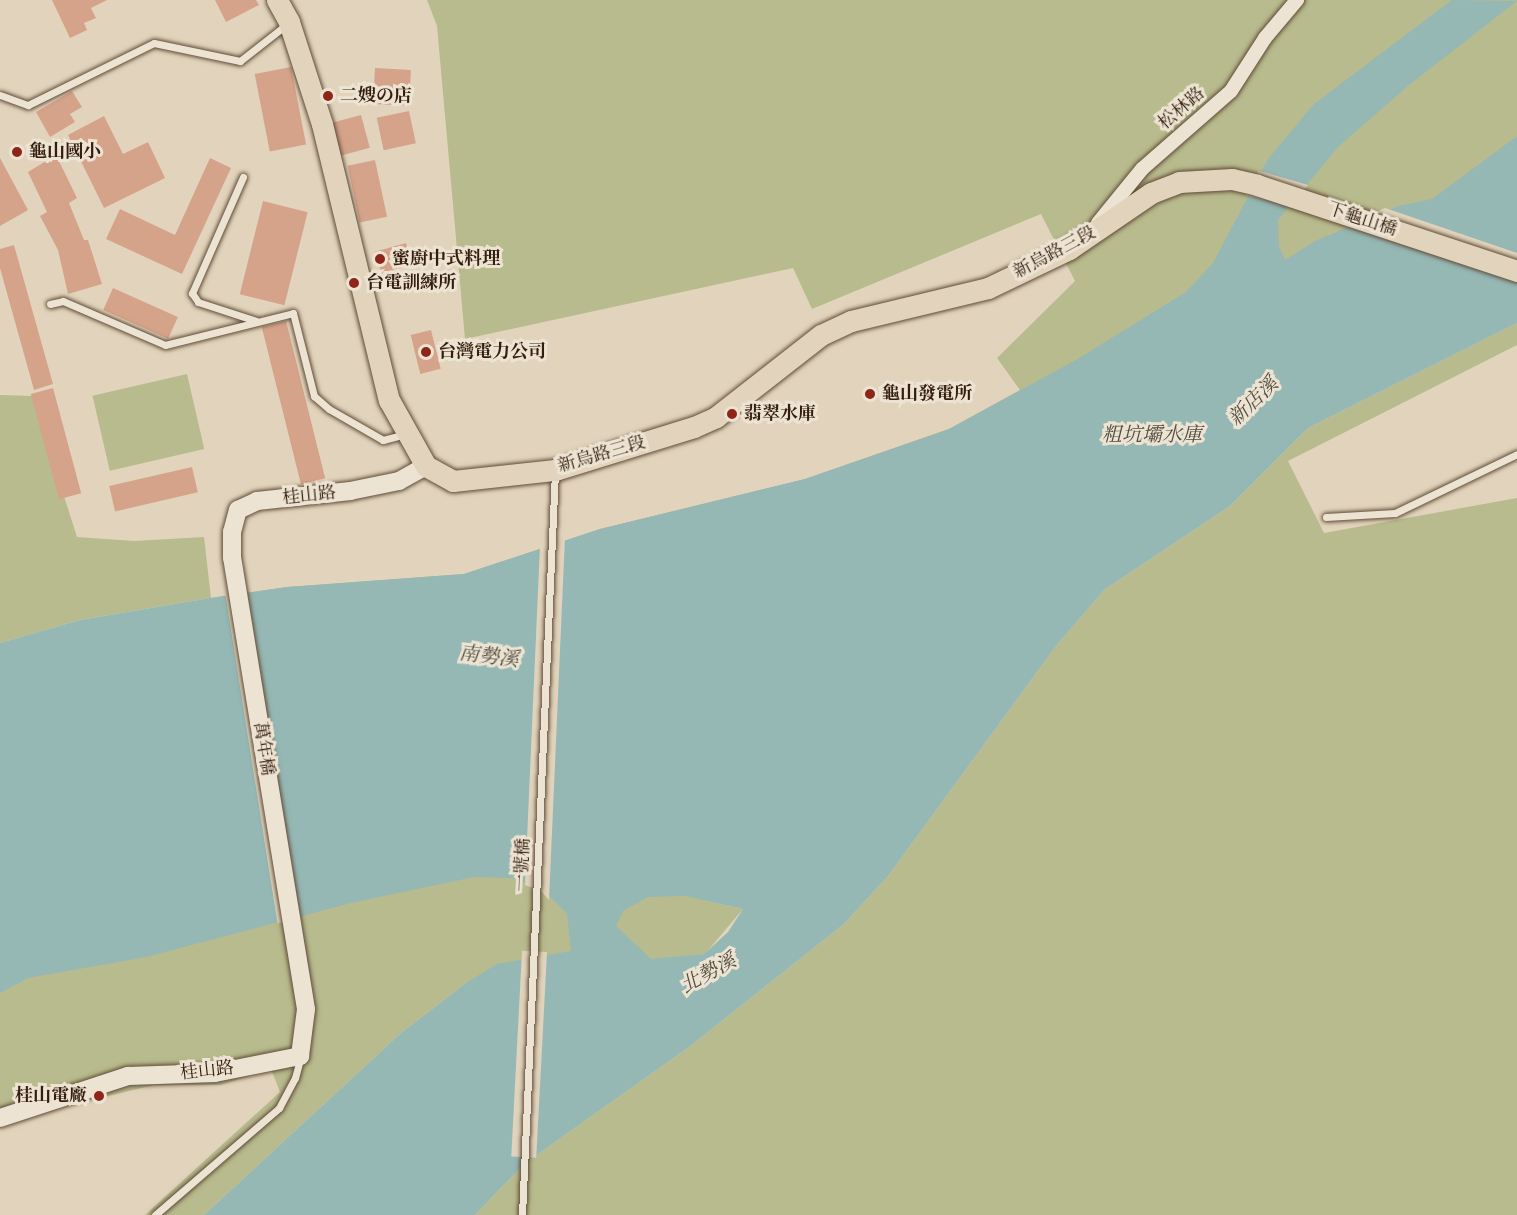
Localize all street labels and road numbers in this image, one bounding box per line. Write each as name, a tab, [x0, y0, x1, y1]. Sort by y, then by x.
street label: 松林路	[1155, 83, 1209, 135]
street label: 下龜山橋	[1324, 199, 1400, 241]
street label: 新烏路三段	[1010, 222, 1100, 284]
street label: 新烏路三段	[556, 432, 648, 478]
street label: 桂山路	[281, 482, 337, 510]
street label: 萬年橋	[248, 721, 278, 777]
street label: 一號橋	[511, 837, 535, 893]
street label: 桂山路	[179, 1057, 235, 1085]

